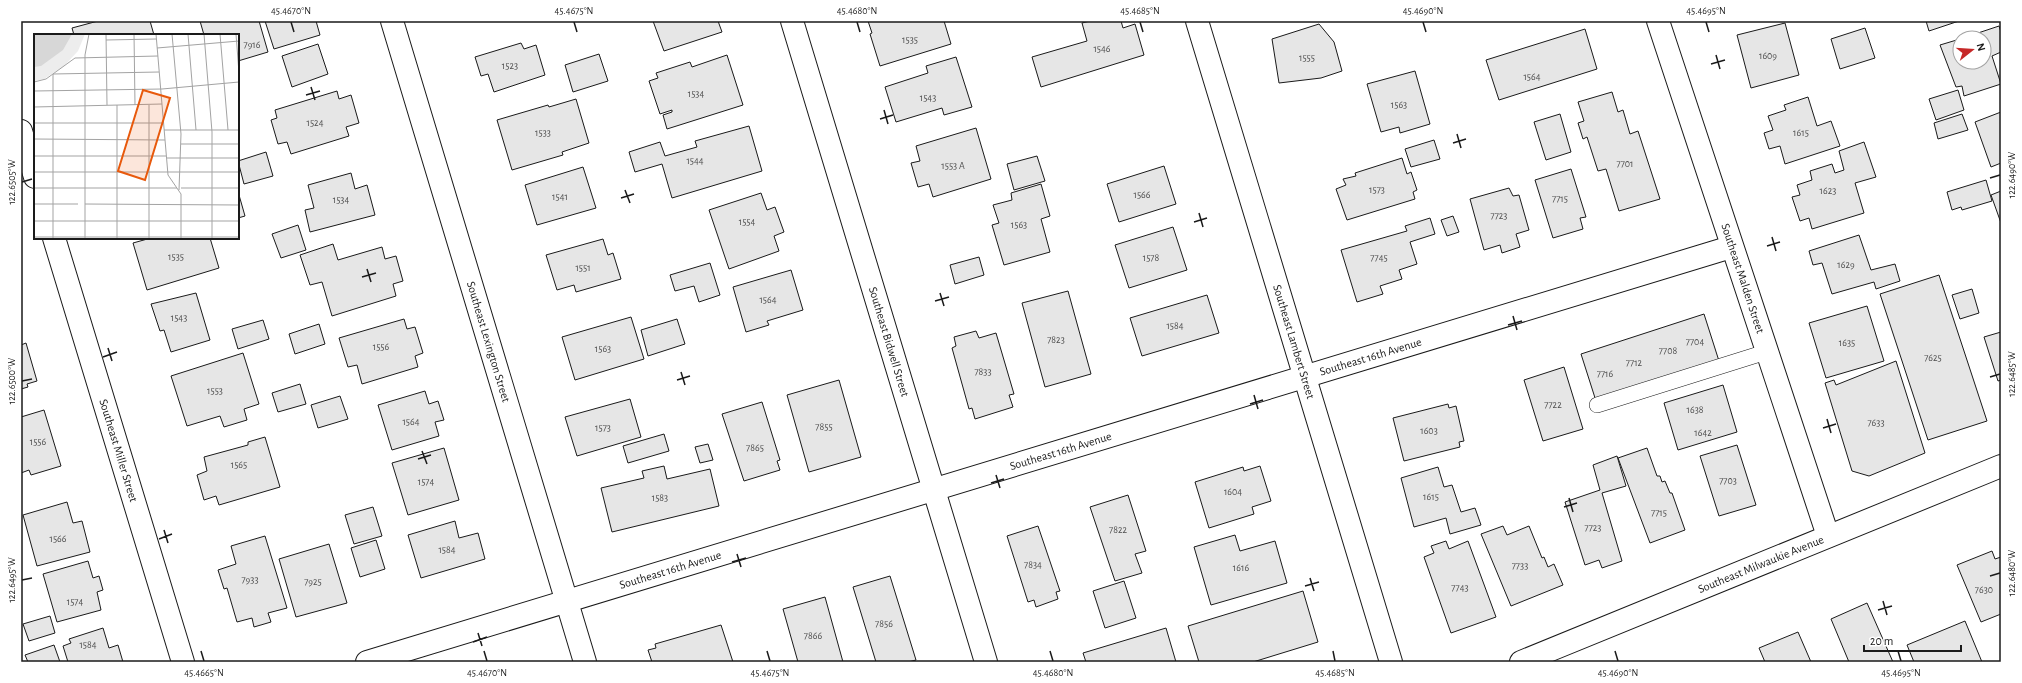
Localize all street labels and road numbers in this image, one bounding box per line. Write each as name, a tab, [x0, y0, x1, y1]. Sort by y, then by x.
street label: Southeast Malden Street	[1719, 222, 1767, 335]
street label: Southeast Lexington Street	[465, 280, 512, 404]
street label: Southeast Lambert Street	[1271, 283, 1317, 400]
street label: Southeast Bidwell Street	[867, 285, 911, 398]
street label: Southeast 16th Avenue	[1318, 336, 1423, 378]
street label: Southeast Miller Street	[97, 397, 140, 503]
street label: Southeast 16th Avenue	[1008, 430, 1113, 472]
street label: Southeast Milwaukie Avenue	[1696, 533, 1825, 595]
street label: Southeast 16th Avenue	[618, 549, 723, 591]

